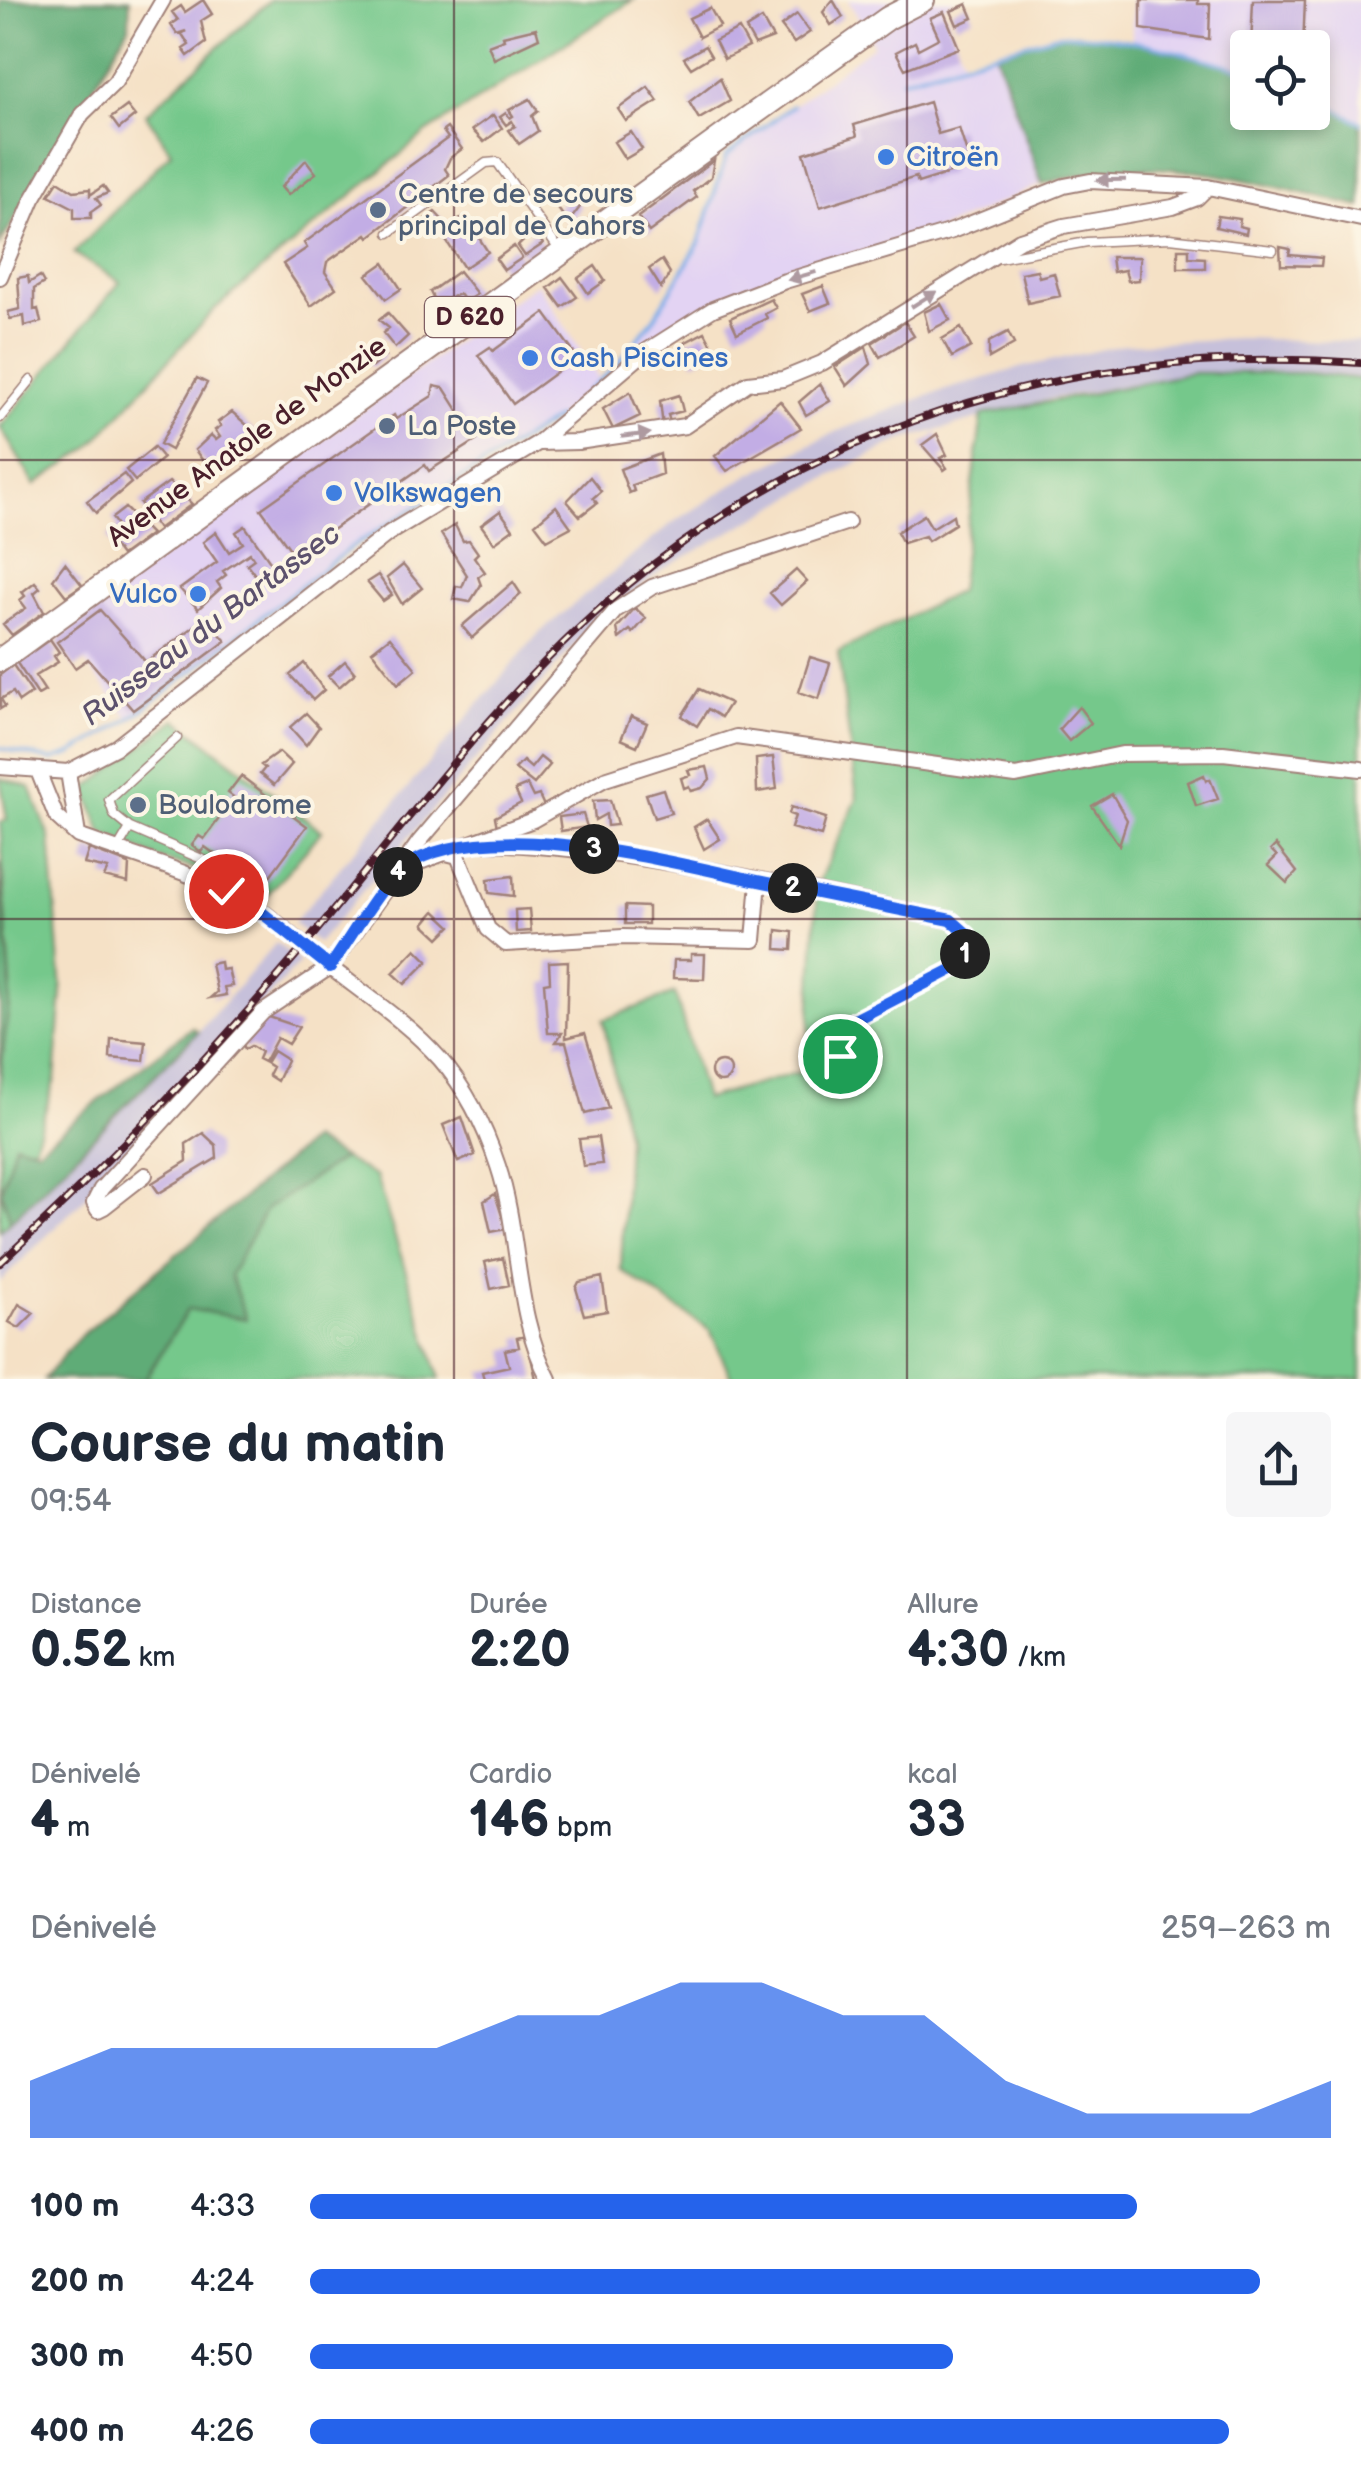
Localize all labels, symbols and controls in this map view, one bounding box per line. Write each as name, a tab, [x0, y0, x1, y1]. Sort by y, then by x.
map controls	[1230, 30, 1330, 130]
button: locate	[1230, 30, 1330, 130]
place label: Citroën	[906, 141, 999, 174]
marker: Citroën	[875, 146, 897, 168]
one-way arrow	[1095, 173, 1127, 189]
place label: Centre de secours principal de Cahors	[398, 178, 645, 243]
marker: Centre de secours principal de Cahors	[367, 199, 389, 221]
one-way arrow	[786, 269, 817, 284]
one-way arrow	[910, 290, 937, 309]
road number: D 620	[425, 297, 515, 337]
street label: Avenue Anatole de Monzie	[101, 330, 393, 554]
place label: Cash Piscines	[550, 342, 729, 375]
marker: Cash Piscines	[519, 347, 541, 369]
place label: La Poste	[407, 410, 516, 443]
marker: La Poste	[376, 415, 398, 437]
one-way arrow	[620, 427, 652, 443]
place label: Volkswagen	[354, 477, 502, 510]
marker: Volkswagen	[323, 482, 345, 504]
water label: Ruisseau du Bartassec	[75, 516, 347, 734]
place label: Vulco	[109, 578, 178, 611]
marker: Vulco	[187, 583, 209, 605]
place label: Boulodrome	[158, 789, 312, 822]
marker: Boulodrome	[127, 794, 149, 816]
pin: 3	[569, 824, 619, 874]
text: 3	[586, 832, 602, 865]
pin: 4	[373, 847, 423, 897]
pin	[184, 849, 269, 934]
text: 4	[390, 855, 406, 888]
pin: 2	[768, 863, 818, 913]
icon: check	[199, 864, 254, 919]
text: 2	[785, 871, 801, 904]
pin: 1	[940, 929, 990, 979]
text: 1	[959, 937, 971, 970]
pin	[798, 1014, 883, 1099]
icon: arrive	[813, 1029, 868, 1084]
text: Course du matin	[30, 1411, 446, 1478]
button: share	[1226, 1412, 1331, 1517]
text: 09:54	[30, 1482, 112, 1521]
text: Distance	[30, 1588, 142, 1621]
text: Durée	[469, 1588, 548, 1621]
text: Allure	[907, 1588, 979, 1621]
text: 0.52	[30, 1621, 131, 1681]
text: 2:20	[469, 1621, 571, 1681]
text: 4:30	[907, 1621, 1009, 1681]
text: km	[131, 1641, 175, 1674]
text: /km	[1009, 1641, 1066, 1674]
text: Dénivelé	[30, 1758, 141, 1791]
text: Cardio	[469, 1758, 552, 1791]
text: kcal	[907, 1758, 958, 1791]
text: 4	[30, 1791, 59, 1851]
text: 146	[469, 1791, 549, 1851]
text: 33	[907, 1791, 966, 1851]
text: m	[59, 1811, 90, 1844]
text: bpm	[549, 1811, 612, 1844]
text: Dénivelé	[30, 1909, 157, 1948]
text: 259–263 m	[1161, 1909, 1331, 1948]
text: 100 m	[30, 2187, 119, 2226]
text: 4:33	[190, 2187, 255, 2226]
text: 200 m	[30, 2262, 124, 2301]
text: 4:24	[190, 2262, 254, 2301]
text: 300 m	[30, 2337, 125, 2376]
text: 4:50	[190, 2337, 253, 2376]
text: 400 m	[30, 2412, 125, 2451]
text: 4:26	[190, 2412, 254, 2451]

